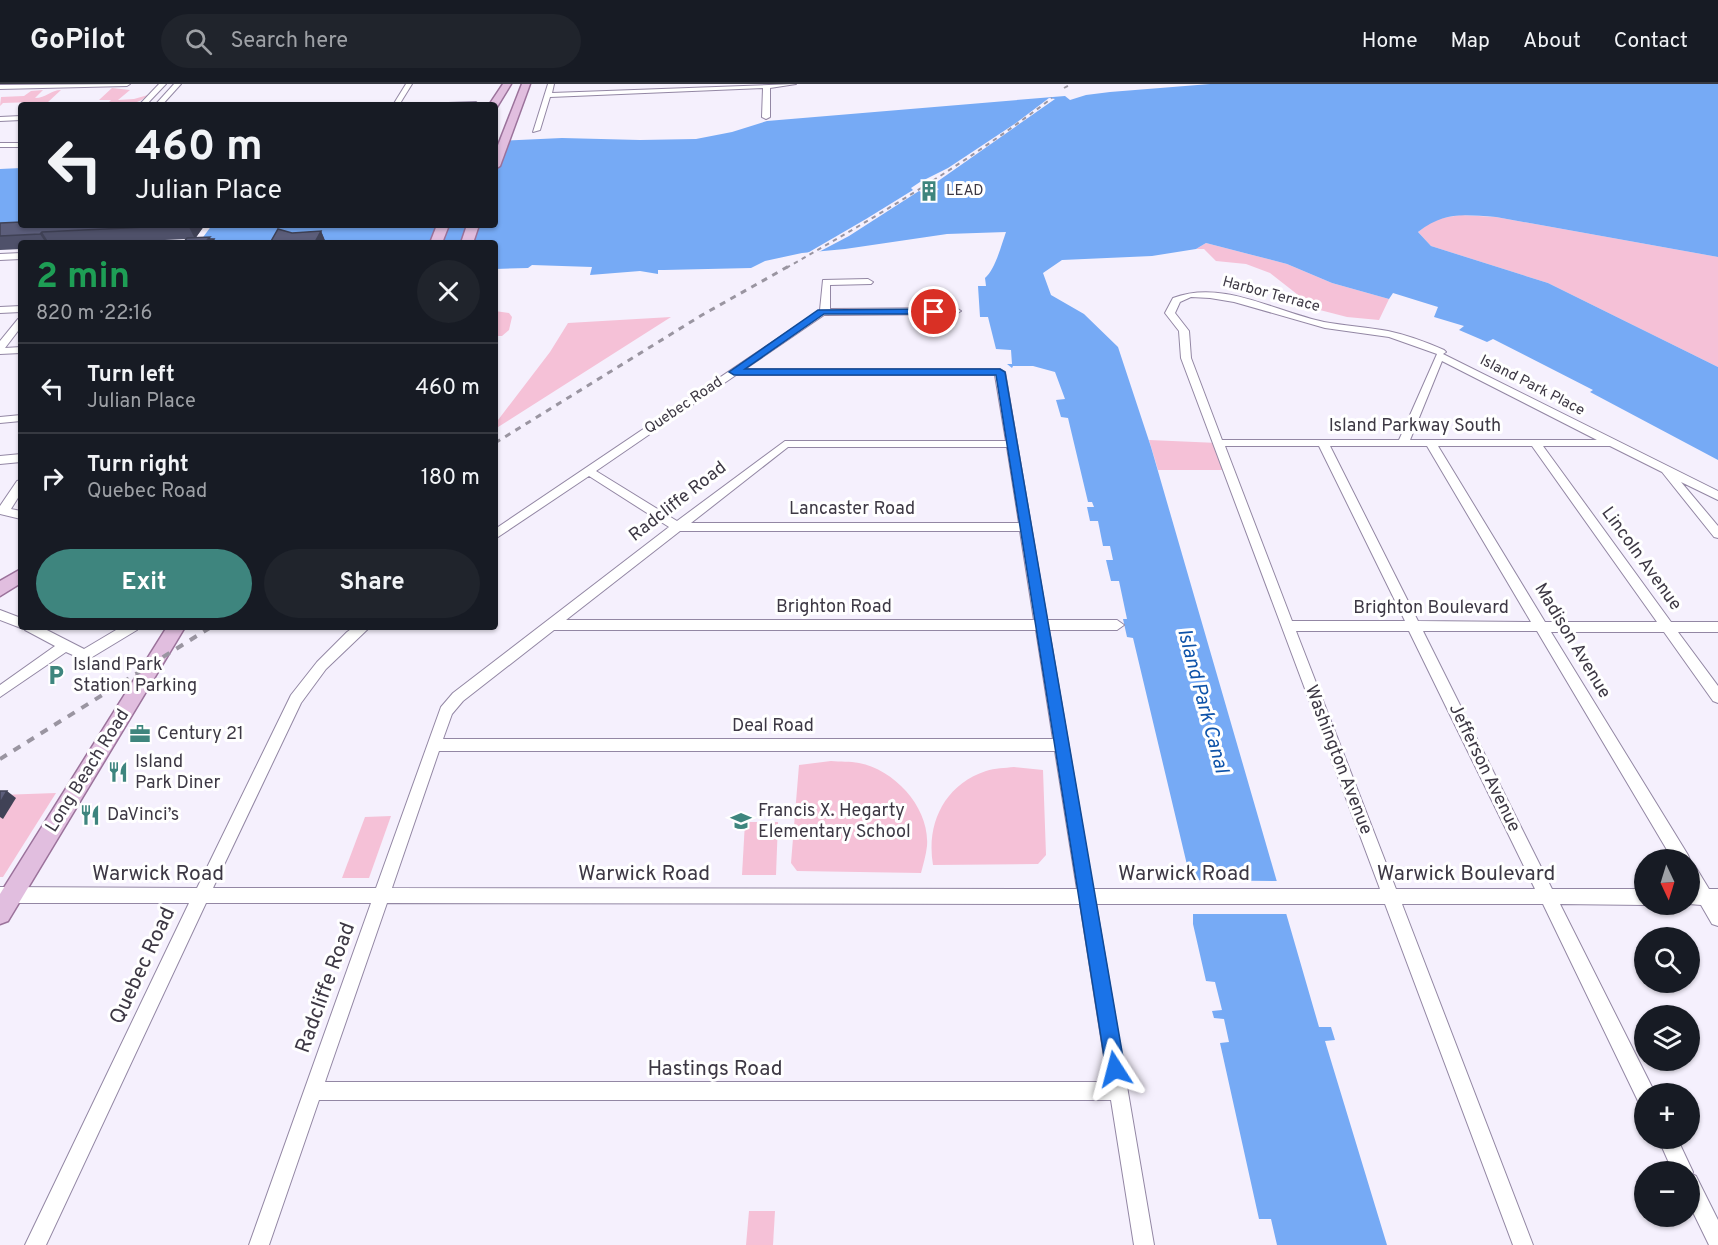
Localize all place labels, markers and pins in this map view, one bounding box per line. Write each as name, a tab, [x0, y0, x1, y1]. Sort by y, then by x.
building icon: LEAD	[917, 179, 941, 203]
place label: LEAD	[946, 182, 984, 201]
pin	[908, 286, 959, 337]
place label: Island Park Station Parking	[73, 654, 197, 698]
parking icon: Island Park Station Parking	[44, 663, 68, 687]
office icon: Century 21	[128, 722, 152, 746]
place label: Century 21	[157, 723, 244, 746]
place label: Island Park Diner	[135, 751, 221, 795]
restaurant icon: Island Park Diner	[106, 760, 130, 784]
place label: Francis X. Hegarty Elementary School	[758, 800, 911, 844]
restaurant icon: DaVinci’s	[78, 803, 102, 827]
place label: DaVinci’s	[107, 804, 179, 827]
school or university icon: Francis X. Hegarty Elementary School	[729, 809, 753, 833]

